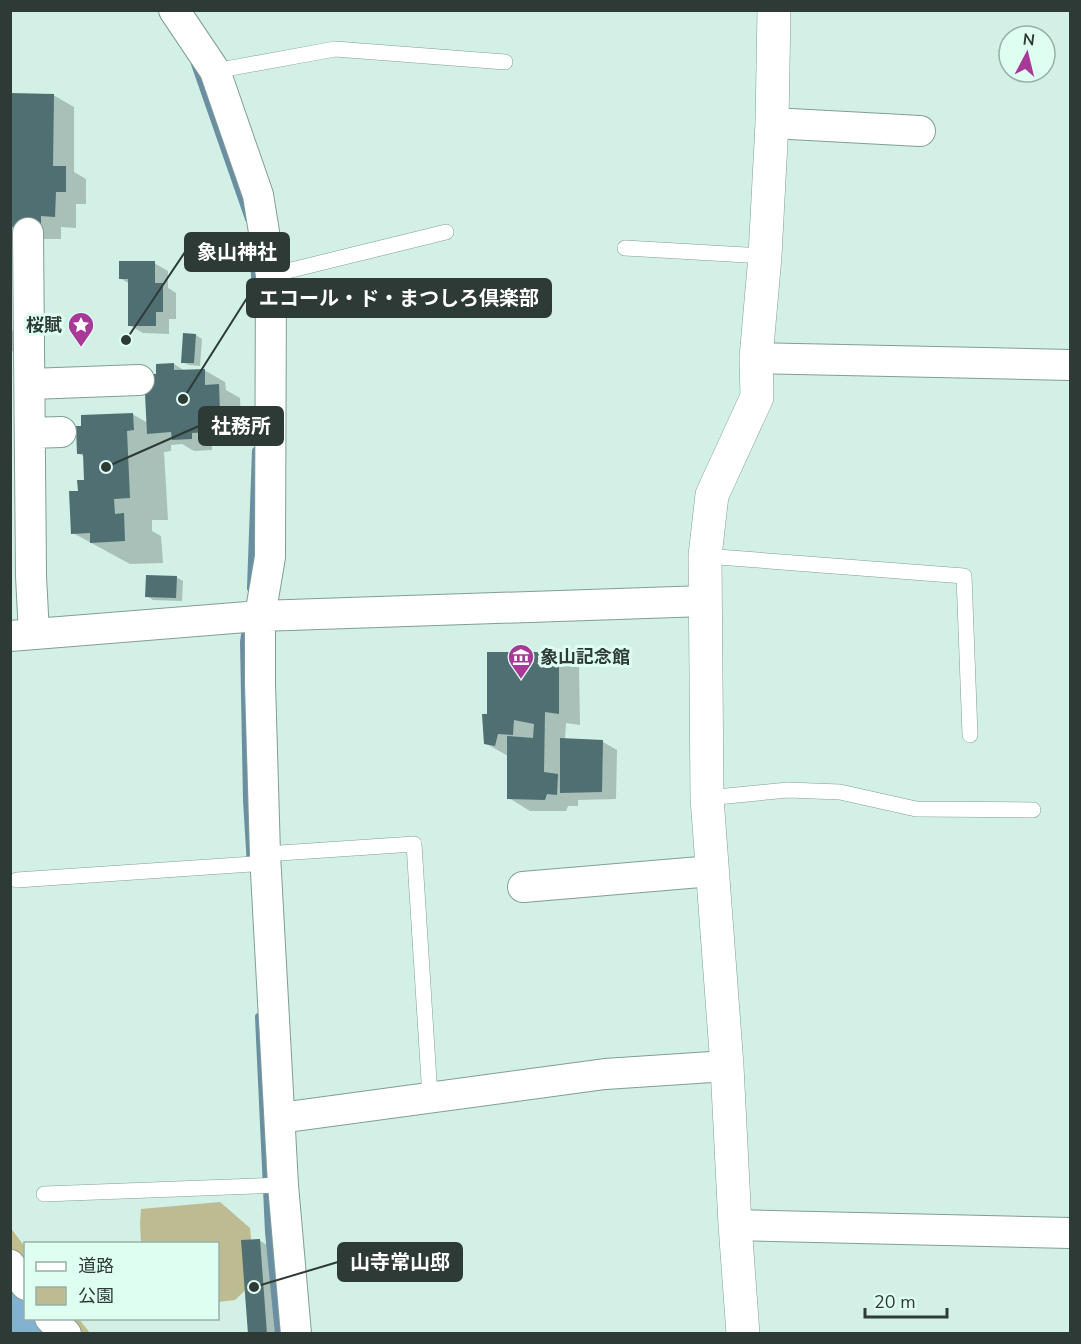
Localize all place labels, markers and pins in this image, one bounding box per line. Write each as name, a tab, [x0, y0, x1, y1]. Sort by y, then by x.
callout: 象山神社	[185, 233, 289, 271]
callout: エコール・ド・まつしろ倶楽部	[247, 279, 551, 317]
place icon: 桜賦	[66, 310, 96, 348]
place label: 桜賦	[26, 313, 62, 337]
callout: 社務所	[199, 407, 283, 445]
museum icon: 象山記念館	[506, 642, 536, 680]
place label: 象山記念館	[540, 645, 630, 669]
callout: 山寺常山邸	[338, 1243, 462, 1281]

